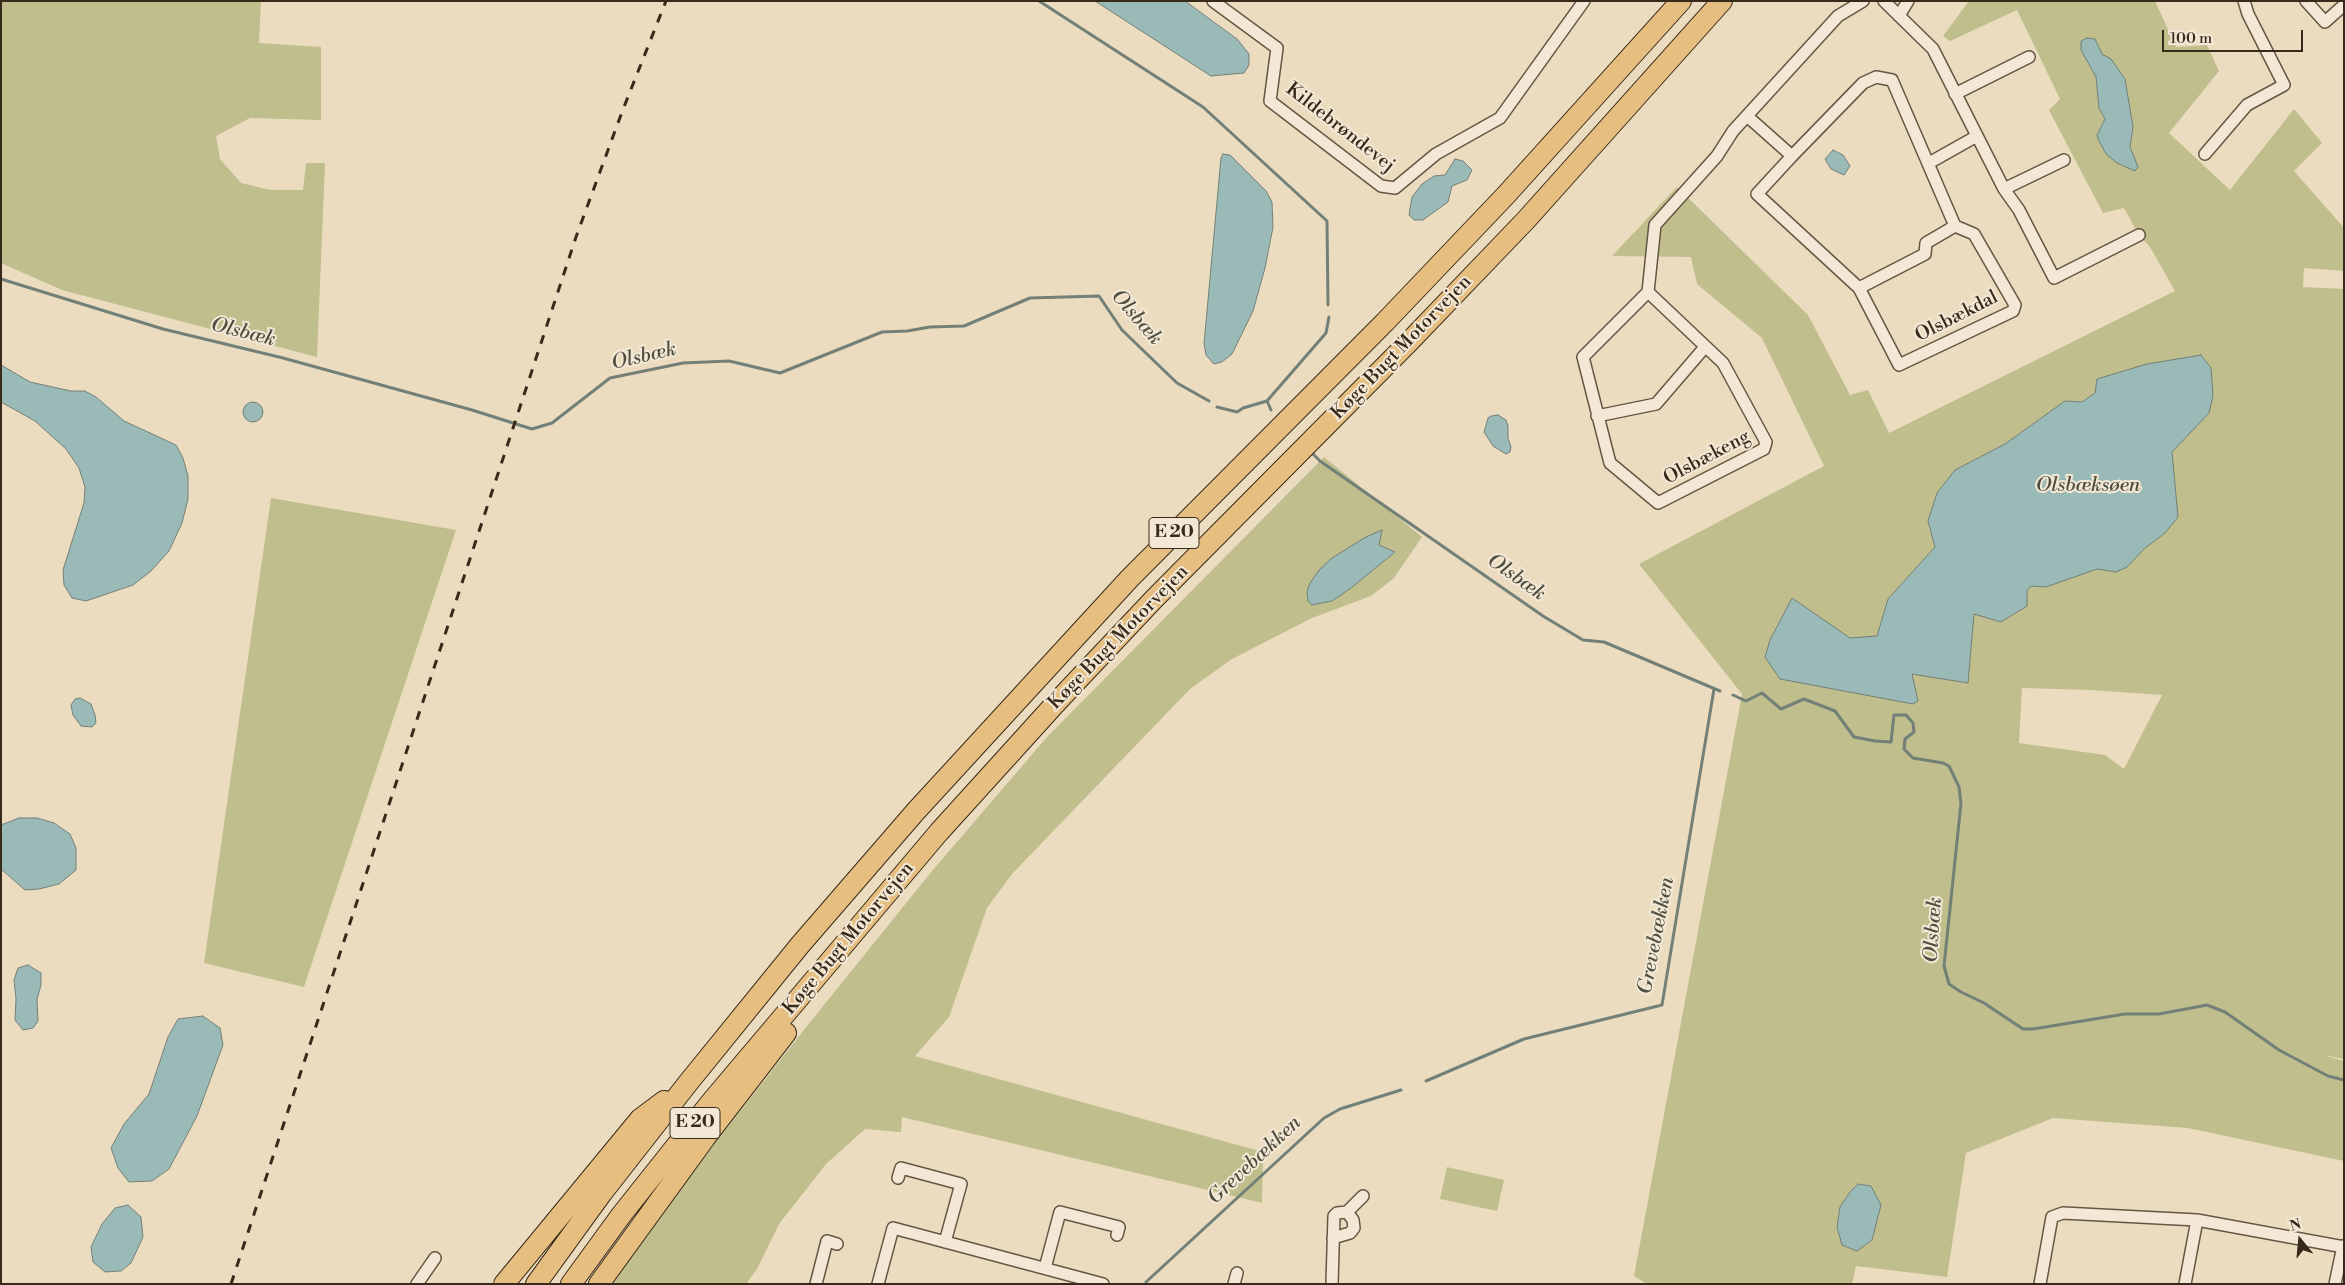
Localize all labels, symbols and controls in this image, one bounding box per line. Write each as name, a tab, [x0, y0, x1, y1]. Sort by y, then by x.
scale bar	[2165, 20, 2306, 52]
text: 100 m	[2170, 29, 2212, 48]
street label: Kildebrøndevej	[1281, 78, 1399, 178]
street label: Køge Bugt Motorvejen	[1327, 271, 1477, 425]
water label: Olsbæk	[1105, 285, 1167, 351]
street label: Olsbækdal	[1912, 286, 2002, 348]
water label: Olsbæk	[208, 313, 278, 353]
water label: Olsbæk	[609, 338, 679, 376]
street label: Olsbækeng	[1660, 426, 1754, 490]
water label: Olsbæksøen	[2036, 474, 2140, 498]
road number: E 20	[1149, 518, 1199, 548]
water label: Olsbæk	[1482, 549, 1550, 607]
street label: Køge Bugt Motorvejen	[1044, 561, 1194, 715]
street label: Køge Bugt Motorvejen	[779, 858, 919, 1020]
water label: Grevebækken	[1634, 875, 1680, 997]
water label: Olsbæk	[1920, 896, 1948, 964]
road number: E 20	[670, 1108, 720, 1138]
water label: Grevebækken	[1203, 1112, 1307, 1210]
north arrow	[2275, 1215, 2325, 1265]
text: N	[2288, 1215, 2304, 1236]

